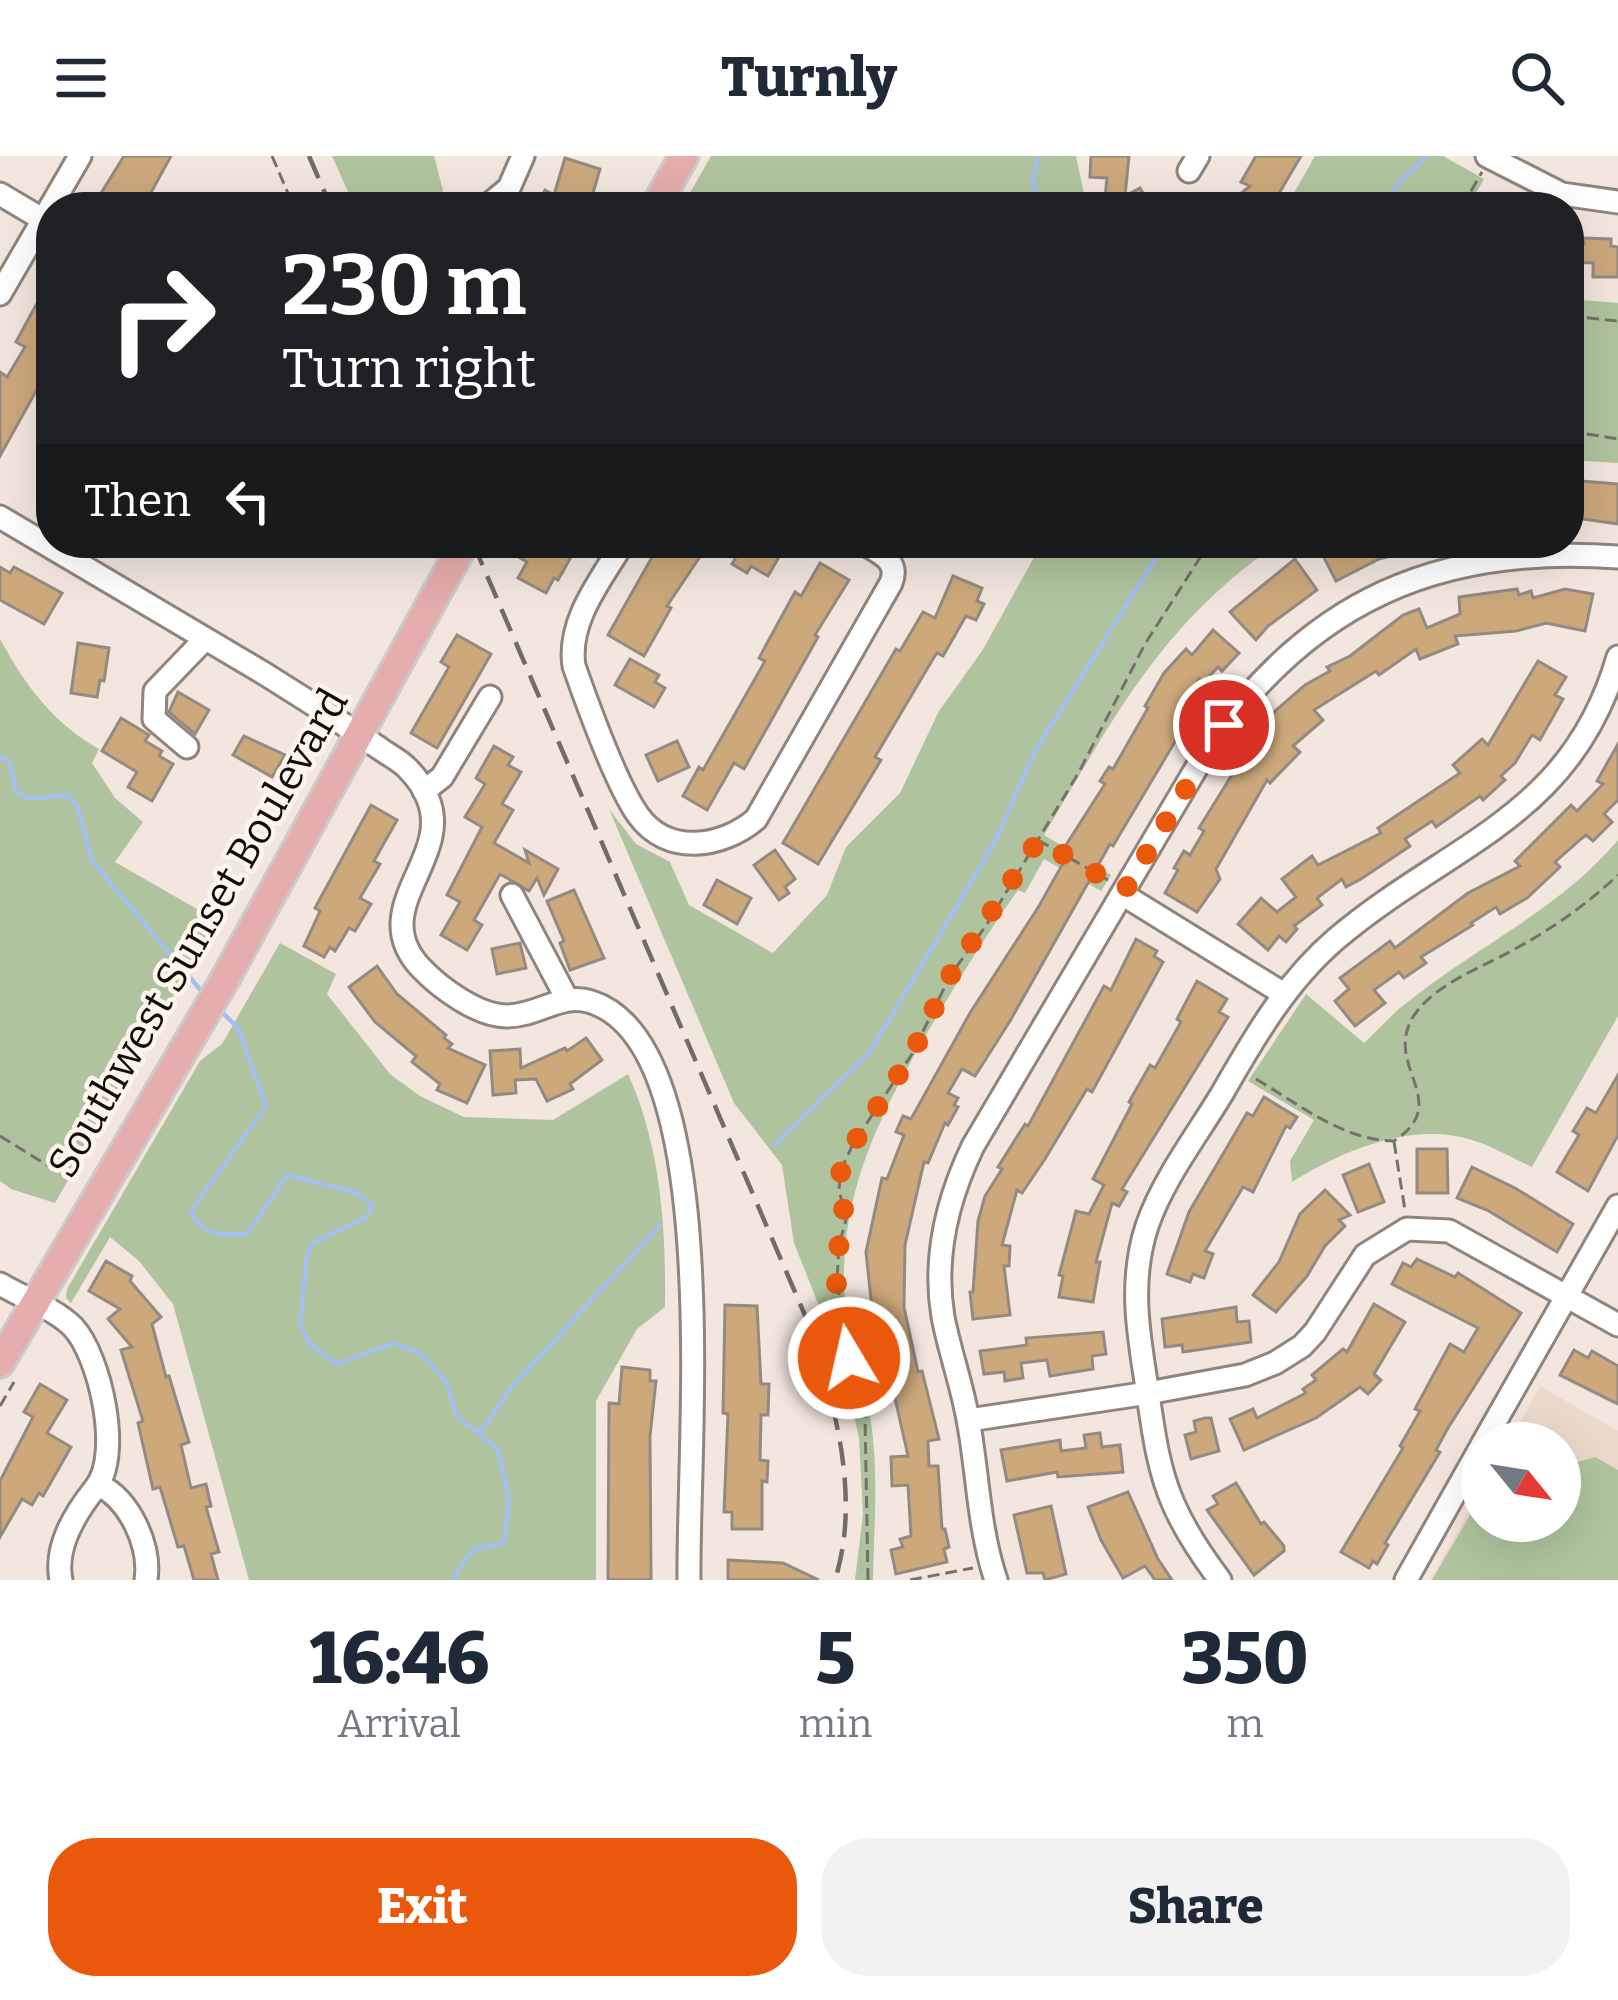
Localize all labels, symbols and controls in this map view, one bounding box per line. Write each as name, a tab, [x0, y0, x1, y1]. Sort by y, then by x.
icon: menu	[48, 45, 114, 111]
icon: search	[1504, 45, 1570, 111]
text: Turnly	[721, 46, 897, 110]
text: 230 m	[282, 235, 526, 336]
icon: right	[84, 240, 240, 396]
text: Turn right	[282, 337, 536, 401]
icon: left	[215, 468, 281, 534]
text: Then	[84, 474, 191, 528]
pin	[1173, 674, 1275, 776]
street label: Southwest Sunset Boulevard	[37, 680, 359, 1186]
icon: arrive	[1191, 692, 1257, 758]
position arrow	[786, 1295, 912, 1421]
north arrow	[1461, 1422, 1581, 1542]
map controls	[1461, 1422, 1581, 1542]
text: 16:46	[309, 1616, 489, 1702]
text: 5	[815, 1616, 855, 1702]
text: 350	[1182, 1616, 1309, 1702]
text: Arrival	[338, 1701, 461, 1747]
text: min	[799, 1701, 872, 1747]
text: m	[1226, 1701, 1264, 1747]
button: Exit	[48, 1838, 797, 1976]
button: Share	[821, 1838, 1570, 1976]

